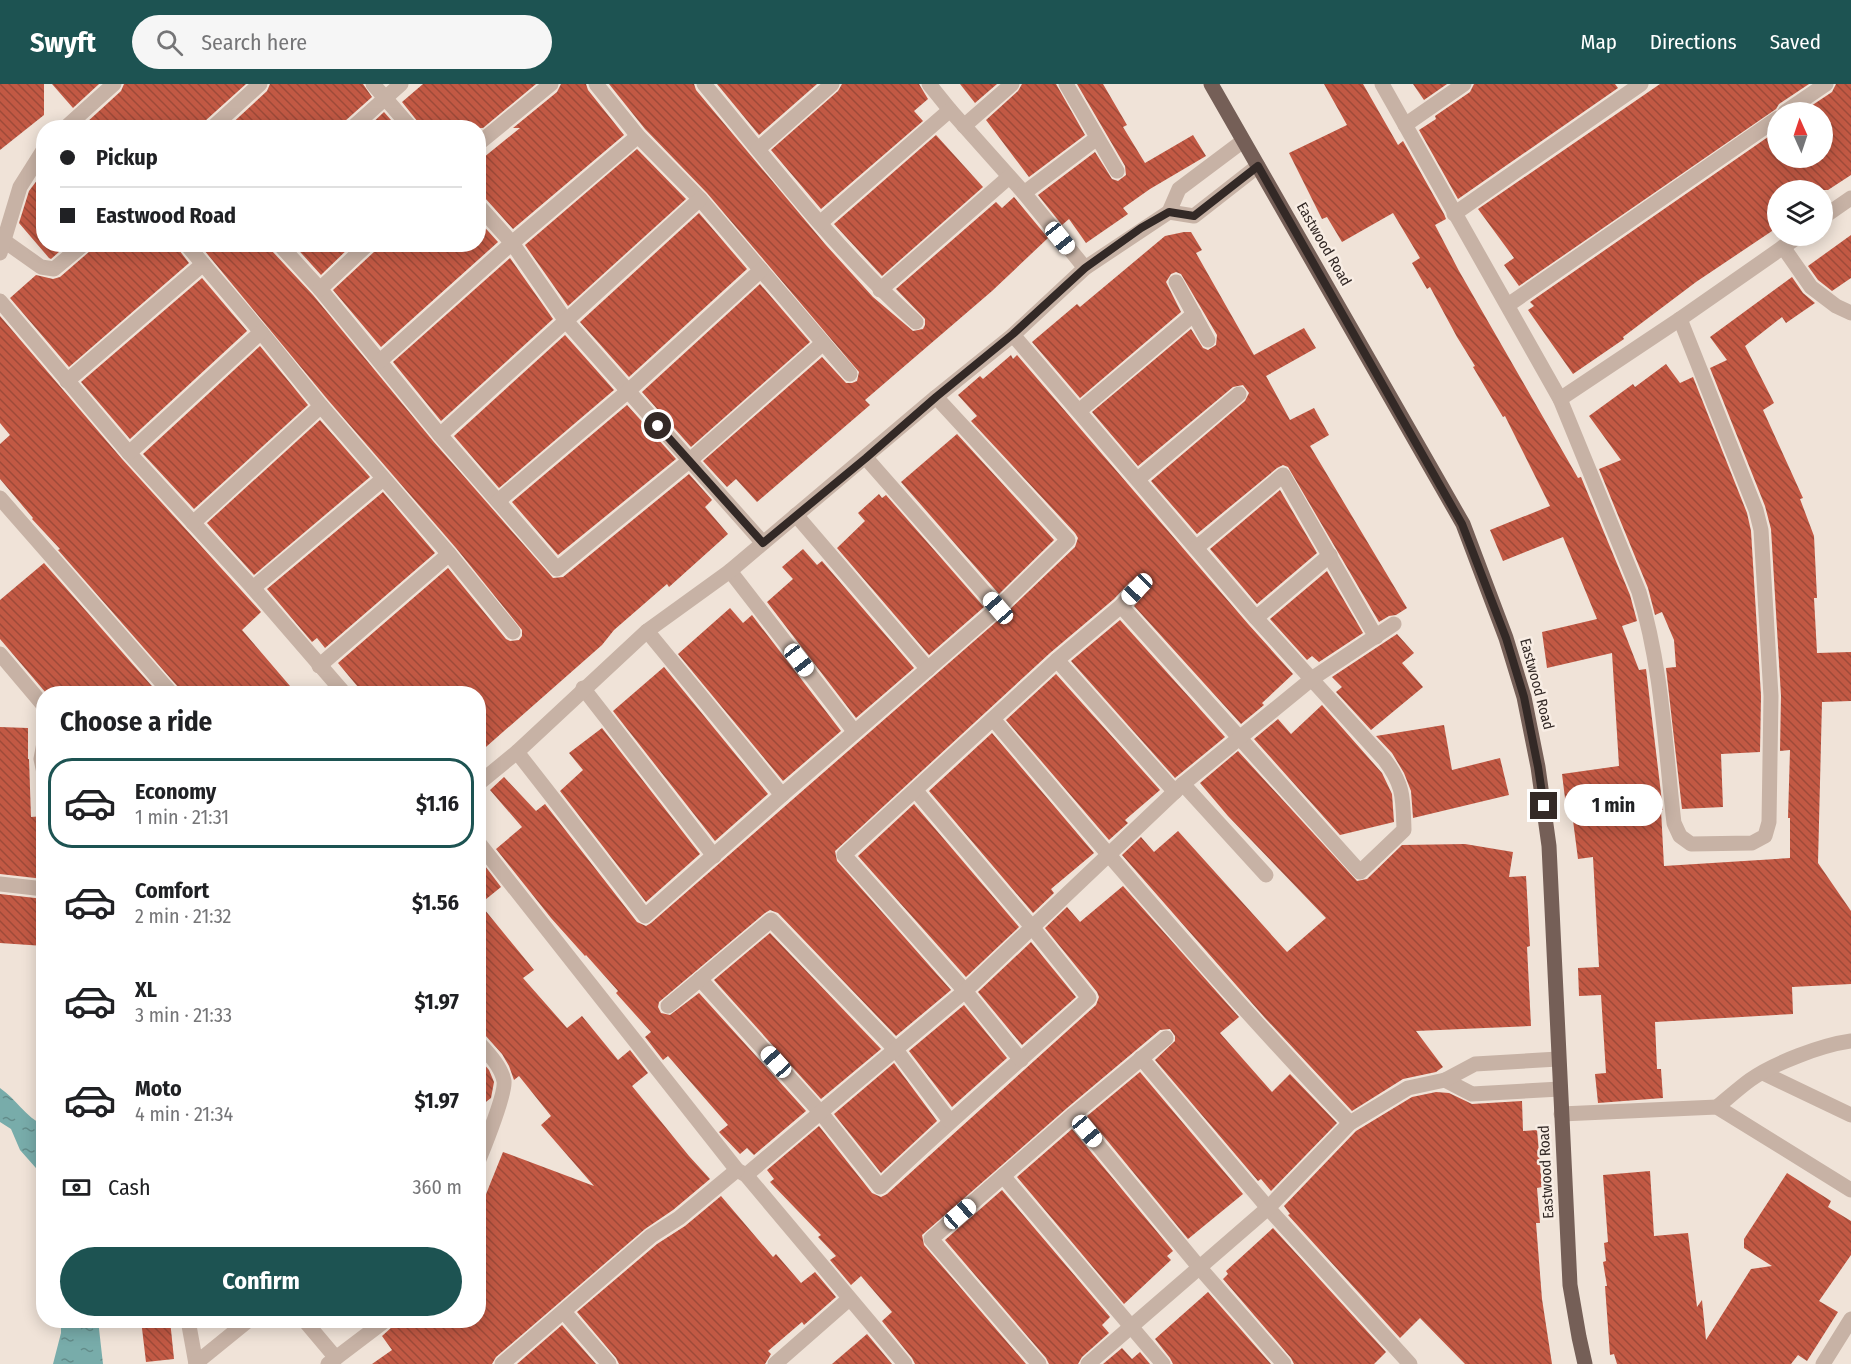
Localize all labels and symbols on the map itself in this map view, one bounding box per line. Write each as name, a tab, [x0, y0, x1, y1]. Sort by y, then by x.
north arrow	[1767, 102, 1833, 168]
street label: Eastwood Road	[1293, 199, 1355, 289]
car	[1042, 218, 1078, 258]
route start	[644, 412, 671, 439]
car	[1118, 570, 1156, 608]
car	[979, 589, 1017, 627]
street label: Eastwood Road	[1516, 636, 1558, 732]
car	[781, 640, 817, 680]
callout: 1 min	[1565, 785, 1664, 827]
route end	[1530, 792, 1557, 819]
car	[757, 1043, 795, 1081]
car	[1069, 1111, 1105, 1151]
street label: Eastwood Road	[1535, 1125, 1557, 1219]
car	[941, 1195, 979, 1233]

